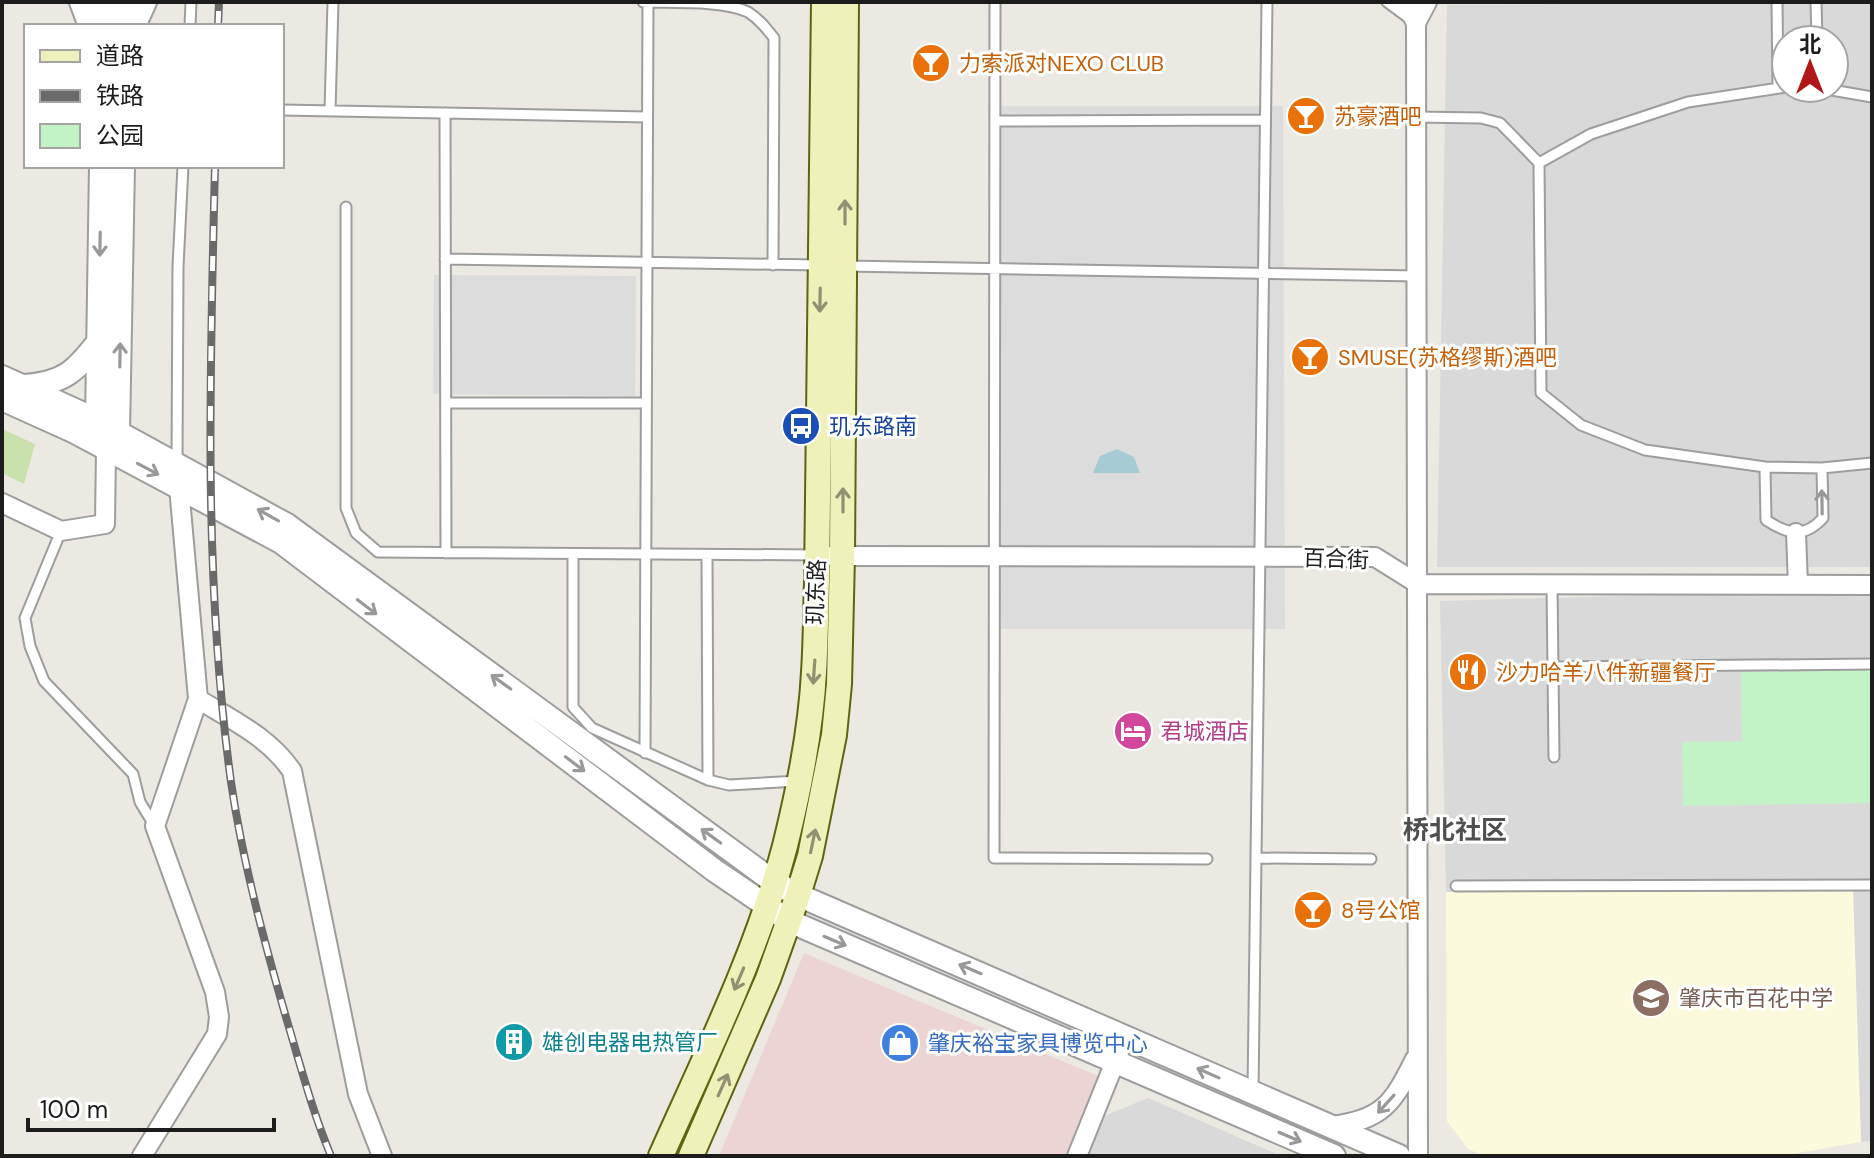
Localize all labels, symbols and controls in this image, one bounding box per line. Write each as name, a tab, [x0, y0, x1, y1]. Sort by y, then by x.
legend	[24, 24, 284, 168]
north arrow	[1770, 24, 1850, 104]
text: 北	[1799, 30, 1821, 59]
text: 道路	[96, 40, 144, 71]
bar icon: 力索派对NEXO CLUB	[910, 42, 952, 84]
place label: 力索派对NEXO CLUB	[959, 49, 1164, 78]
text: 铁路	[96, 80, 144, 111]
bar icon: 苏豪酒吧	[1285, 95, 1327, 137]
place label: 苏豪酒吧	[1334, 102, 1422, 131]
text: 公园	[96, 120, 144, 151]
one-way arrow	[837, 199, 852, 226]
one-way arrow	[92, 230, 108, 257]
one-way arrow	[812, 286, 828, 313]
bar icon: SMUSE(苏格缪斯)酒吧	[1289, 336, 1331, 378]
one-way arrow	[112, 342, 128, 369]
place label: SMUSE(苏格缪斯)酒吧	[1338, 343, 1557, 372]
bus stop icon: 玑东路南	[780, 405, 822, 447]
place label: 玑东路南	[829, 412, 917, 441]
one-way arrow	[136, 462, 159, 478]
one-way arrow	[835, 487, 850, 514]
one-way arrow	[1815, 489, 1830, 516]
one-way arrow	[256, 506, 280, 522]
street label: 百合街	[1303, 543, 1369, 575]
street label: 玑东路	[800, 559, 832, 625]
one-way arrow	[356, 599, 378, 616]
restaurant icon: 沙力哈羊八件新疆餐厅	[1447, 651, 1489, 693]
one-way arrow	[806, 658, 821, 685]
place label: 沙力哈羊八件新疆餐厅	[1496, 658, 1716, 687]
one-way arrow	[491, 674, 513, 690]
hotel icon: 君城酒店	[1112, 710, 1154, 752]
place label: 君城酒店	[1161, 717, 1249, 746]
one-way arrow	[564, 756, 585, 773]
district label: 桥北社区	[1403, 813, 1507, 847]
one-way arrow	[701, 827, 723, 844]
one-way arrow	[806, 829, 821, 855]
bar icon: 8号公馆	[1292, 889, 1334, 931]
place label: 8号公馆	[1341, 896, 1420, 925]
one-way arrow	[822, 934, 847, 949]
one-way arrow	[958, 961, 983, 976]
one-way arrow	[730, 966, 745, 991]
school or university icon: 肇庆市百花中学	[1630, 977, 1672, 1019]
place label: 肇庆市百花中学	[1679, 984, 1833, 1013]
building icon: 雄创电器电热管厂	[493, 1021, 535, 1063]
shop icon: 肇庆裕宝家具博览中心	[879, 1022, 921, 1064]
place label: 雄创电器电热管厂	[542, 1028, 718, 1057]
place label: 肇庆裕宝家具博览中心	[928, 1029, 1148, 1058]
one-way arrow	[1196, 1065, 1220, 1080]
one-way arrow	[716, 1073, 731, 1097]
scale bar	[28, 1082, 274, 1132]
text: 100 m	[40, 1094, 108, 1125]
one-way arrow	[1378, 1094, 1396, 1114]
one-way arrow	[1277, 1130, 1302, 1145]

